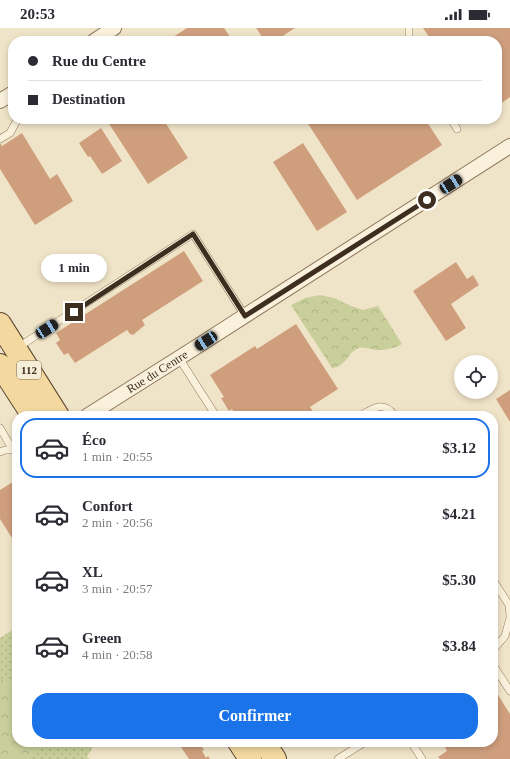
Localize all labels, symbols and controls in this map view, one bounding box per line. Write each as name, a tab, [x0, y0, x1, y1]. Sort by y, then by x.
text: 20:53	[20, 6, 55, 22]
text: Rue du Centre	[52, 53, 146, 69]
text: Destination	[52, 91, 125, 107]
car	[438, 172, 464, 196]
route start	[418, 191, 436, 209]
callout: 1 min	[41, 254, 107, 282]
text: 1 min	[58, 260, 90, 275]
route end	[65, 303, 83, 321]
car	[34, 317, 60, 341]
car	[193, 329, 219, 353]
street label: Rue du Centre	[124, 347, 190, 396]
map controls	[454, 355, 498, 399]
button: locate	[454, 355, 498, 399]
road number: 112	[17, 361, 41, 379]
icon: car	[34, 430, 70, 466]
text: Éco	[82, 432, 106, 448]
text: $3.12	[442, 440, 476, 456]
text: 1 min · 20:55	[82, 449, 152, 464]
icon: car	[34, 496, 70, 532]
text: Confort	[82, 498, 133, 514]
text: $4.21	[442, 506, 476, 522]
text: 2 min · 20:56	[82, 515, 152, 530]
icon: car	[34, 562, 70, 598]
text: XL	[82, 564, 103, 580]
text: $5.30	[442, 572, 476, 588]
text: 3 min · 20:57	[82, 581, 152, 596]
icon: car	[34, 628, 70, 664]
text: Green	[82, 630, 122, 646]
text: $3.84	[442, 638, 476, 654]
text: 4 min · 20:58	[82, 647, 152, 662]
button: Confirmer	[32, 693, 478, 739]

